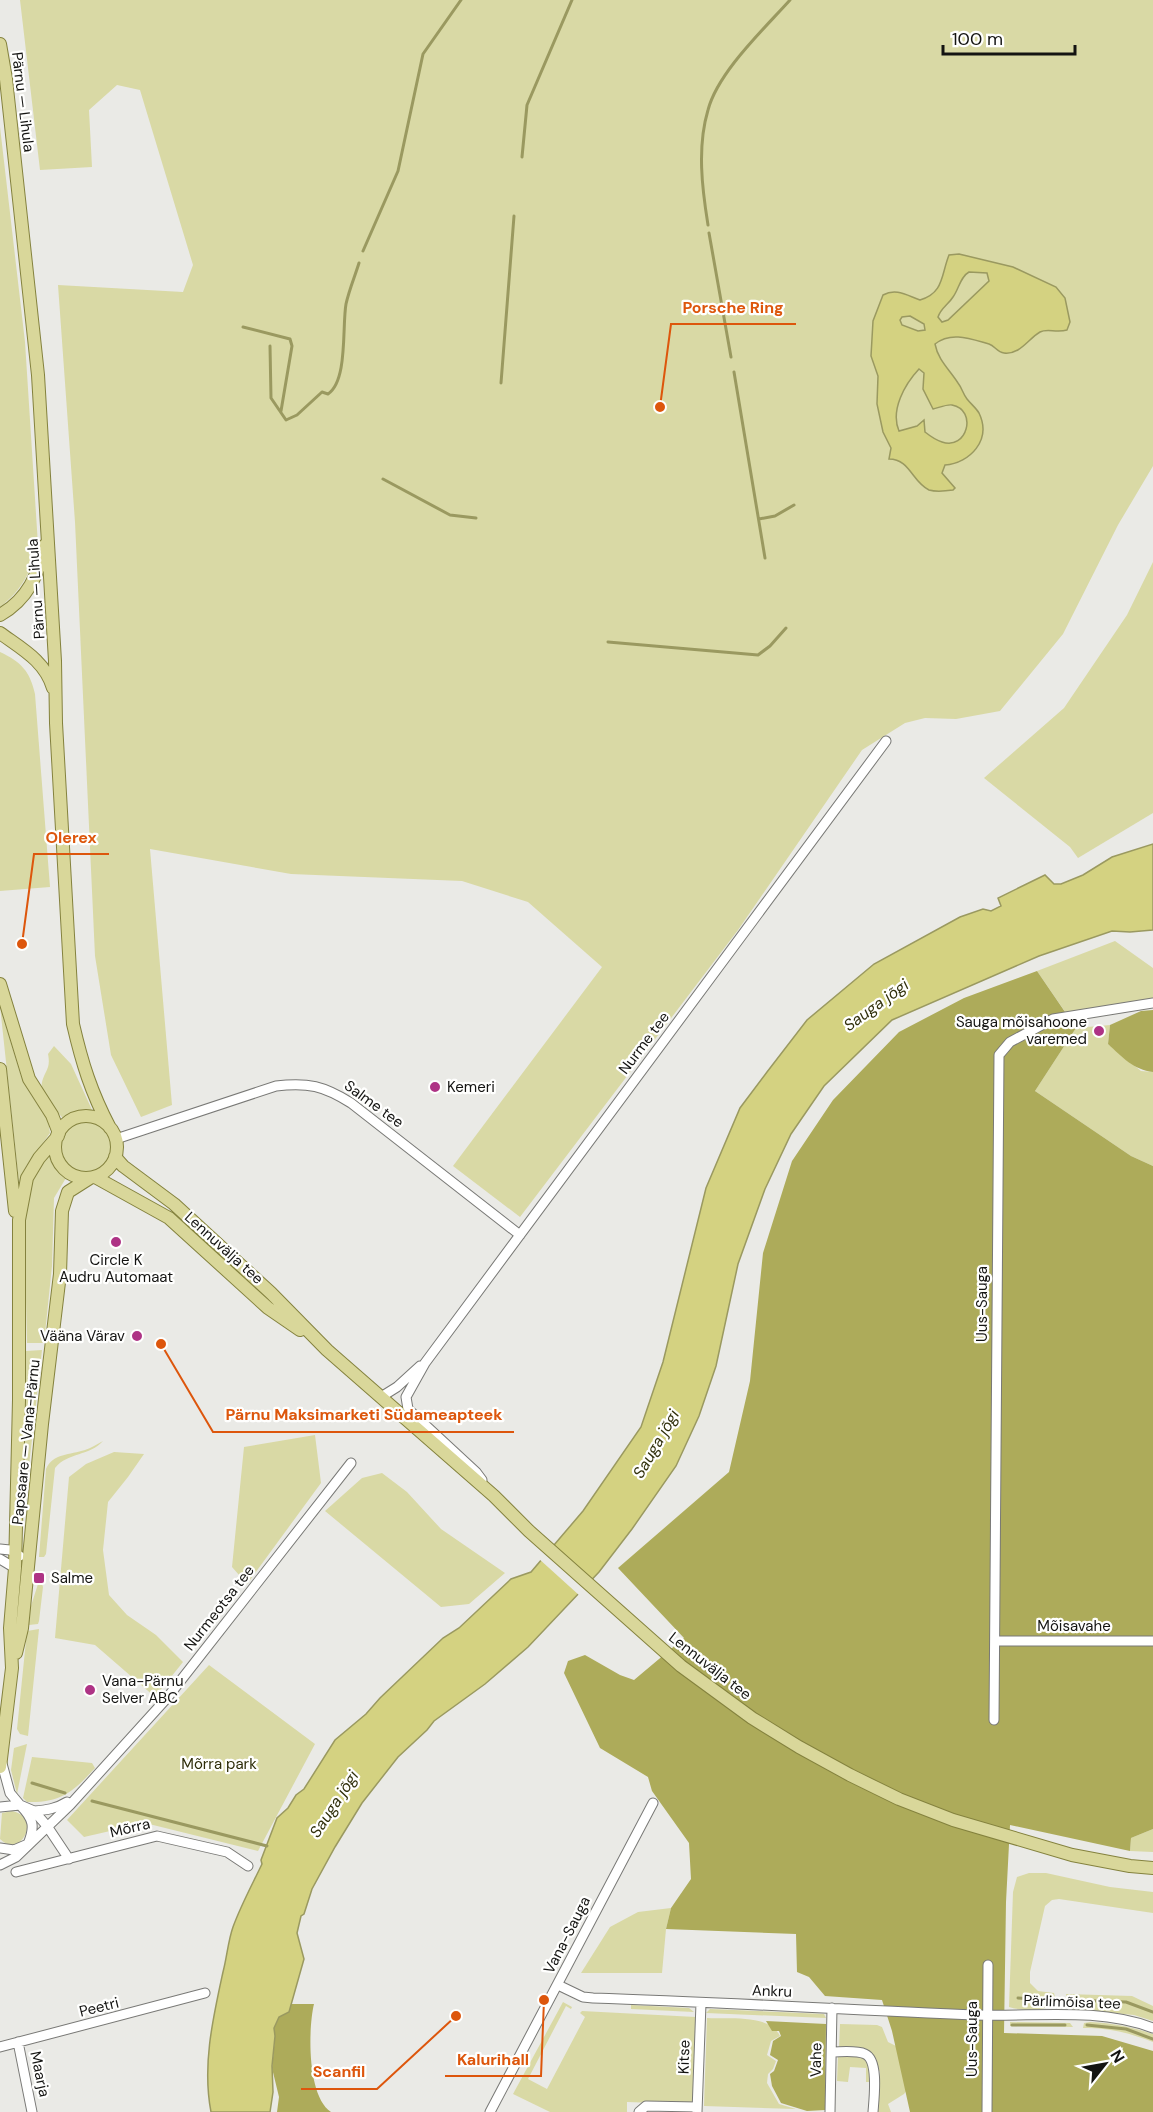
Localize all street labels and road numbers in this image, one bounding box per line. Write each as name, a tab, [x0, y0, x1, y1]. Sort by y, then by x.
street label: Pärnu — Lihula	[7, 51, 39, 153]
street label: Pärnu — Lihula	[23, 538, 49, 640]
street label: Nurme tee	[614, 1008, 674, 1078]
street label: Salme tee	[340, 1076, 408, 1132]
street label: Lennuvälja tee	[180, 1207, 268, 1289]
street label: Uus-Sauga	[972, 1266, 992, 1342]
street label: Papsaare — Vana-Pärnu	[7, 1358, 45, 1526]
street label: Nurmeotsa tee	[179, 1561, 259, 1655]
street label: Mõisavahe	[1037, 1616, 1111, 1636]
street label: Lennuvälja tee	[665, 1628, 755, 1704]
street label: Mõrra	[108, 1814, 152, 1842]
street label: Vana-Sauga	[539, 1893, 595, 1977]
street label: Ankru	[752, 1980, 792, 2002]
street label: Pärlimõisa tee	[1023, 1990, 1121, 2014]
street label: Peetri	[77, 1992, 121, 2022]
street label: Uus-Sauga	[962, 2001, 982, 2077]
street label: Kitse	[673, 2040, 695, 2074]
street label: Vahe	[806, 2043, 826, 2077]
street label: Maarja	[25, 2049, 55, 2099]

